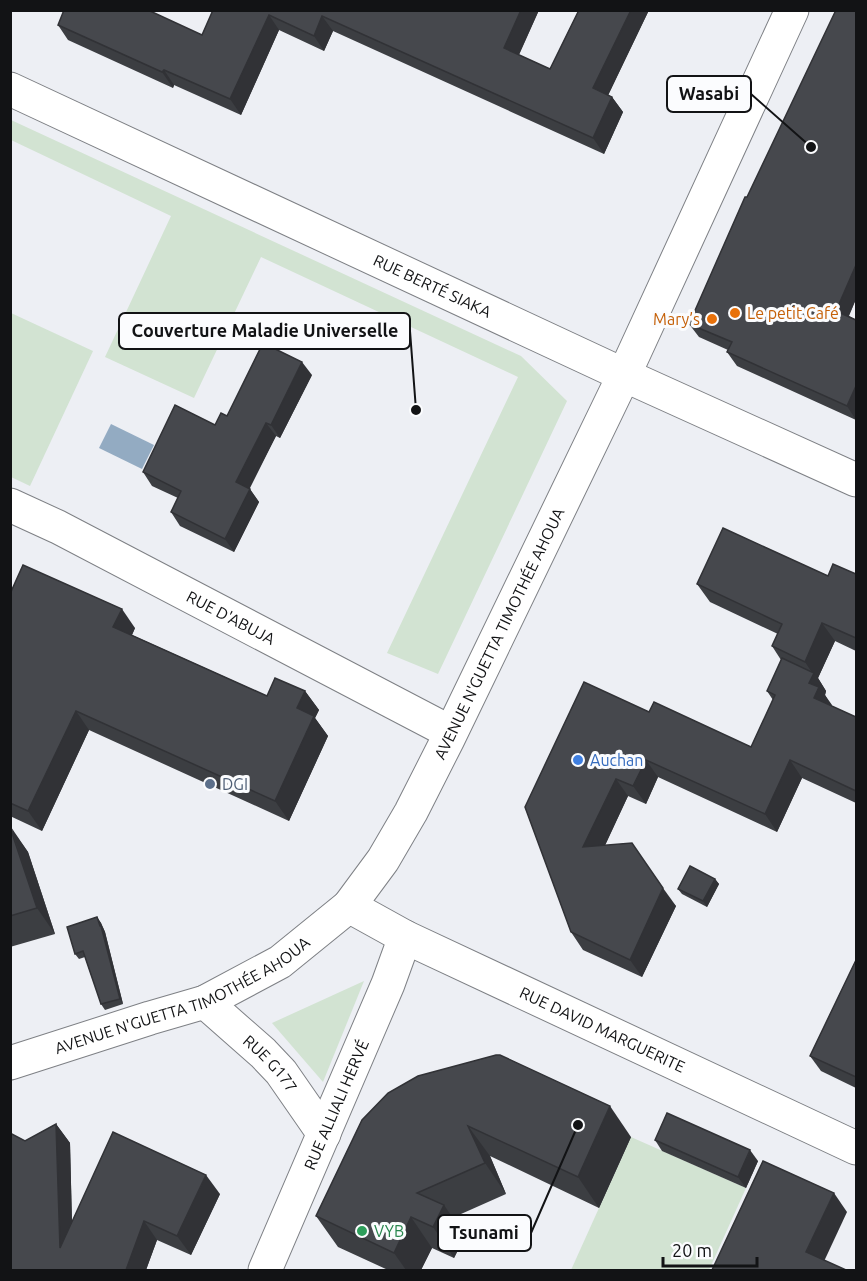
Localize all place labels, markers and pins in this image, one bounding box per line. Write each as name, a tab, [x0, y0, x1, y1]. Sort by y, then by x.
callout: Wasabi	[667, 76, 751, 112]
place label: Le petit Café	[747, 304, 839, 322]
marker: Le petit Café	[728, 306, 742, 320]
place label: Mary’s	[653, 310, 700, 328]
marker: Mary’s	[705, 312, 719, 326]
callout: Couverture Maladie Universelle	[119, 313, 410, 349]
place label: Auchan	[590, 751, 643, 769]
marker: Auchan	[571, 753, 585, 767]
place label: DGI	[222, 775, 248, 793]
marker: DGI	[203, 777, 217, 791]
callout: Tsunami	[438, 1215, 531, 1251]
place label: VYB	[374, 1222, 404, 1240]
marker: VYB	[355, 1224, 369, 1238]

